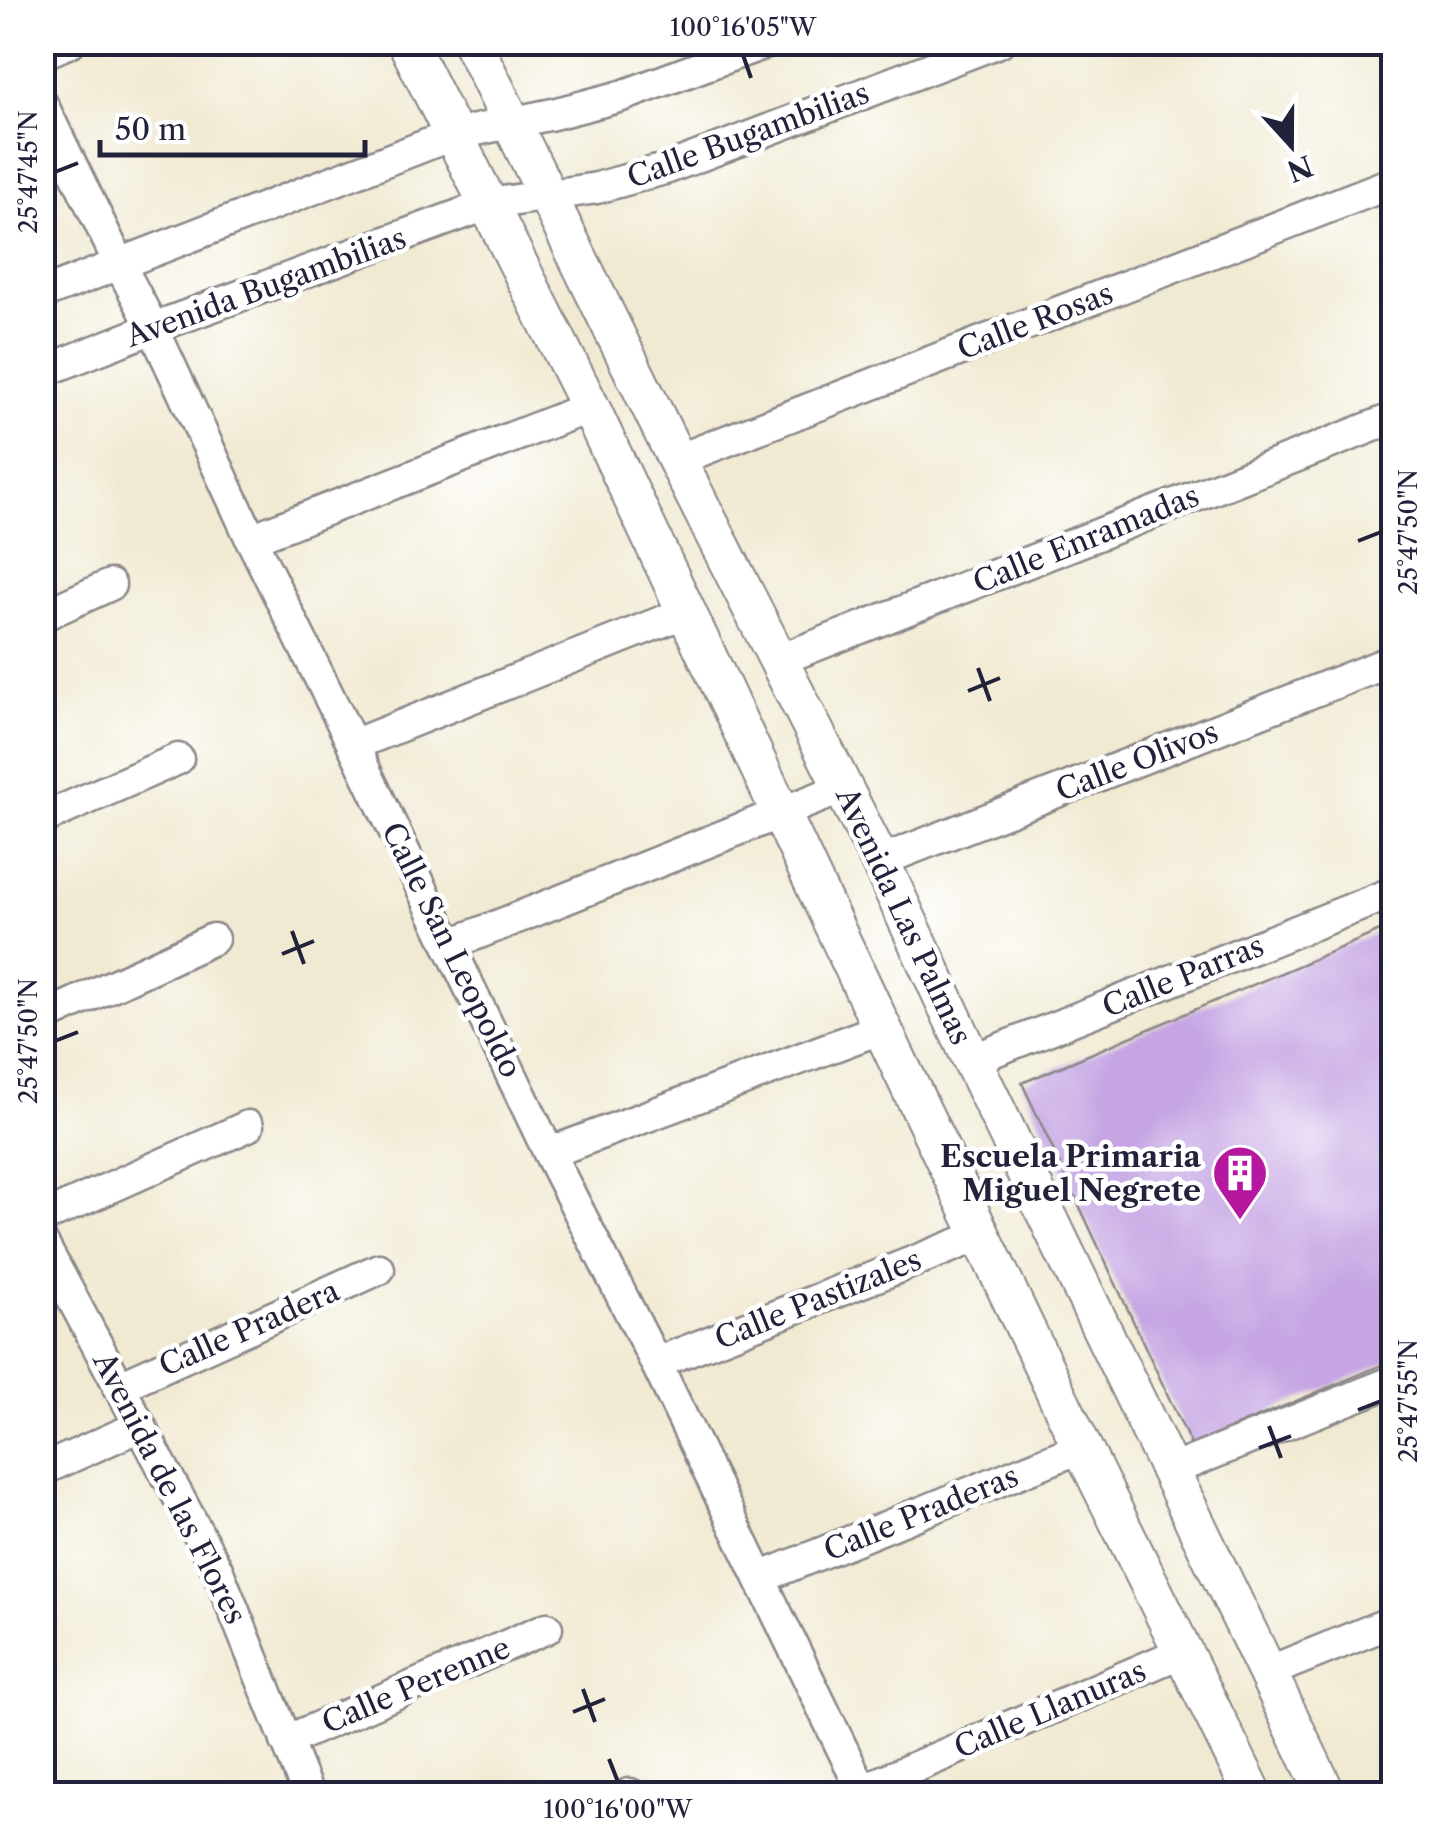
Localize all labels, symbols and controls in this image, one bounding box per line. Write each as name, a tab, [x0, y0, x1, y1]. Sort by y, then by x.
text: 100°16'05"W	[670, 12, 817, 43]
street label: Calle Bugambilias	[622, 74, 874, 196]
scale bar	[100, 95, 365, 157]
north arrow	[1241, 95, 1341, 195]
text: 25°47'45"N	[13, 110, 44, 234]
text: 50 m	[115, 111, 186, 148]
text: N	[1283, 148, 1317, 189]
street label: Avenida Bugambilias	[120, 219, 411, 355]
street label: Calle Rosas	[952, 274, 1118, 368]
text: 25°47'50"N	[1393, 469, 1424, 595]
street label: Calle Enramadas	[968, 477, 1204, 601]
street label: Calle Olivos	[1051, 713, 1223, 809]
street label: Avenida Las Palmas	[828, 781, 980, 1051]
street label: Calle San Leopoldo	[374, 816, 530, 1084]
street label: Calle Parras	[1097, 927, 1269, 1025]
text: 25°47'50"N	[13, 978, 44, 1104]
place label: Escuela Primaria Miguel Negrete	[940, 1138, 1202, 1209]
building icon: Escuela Primaria Miguel Negrete	[1210, 1143, 1270, 1222]
street label: Calle Pastizales	[709, 1241, 927, 1357]
street label: Calle Pradera	[153, 1272, 345, 1384]
text: 25°47'55"N	[1393, 1339, 1424, 1463]
street label: Avenida de las Flores	[85, 1345, 255, 1630]
street label: Calle Praderas	[818, 1457, 1024, 1569]
street label: Calle Perenne	[316, 1629, 516, 1741]
street label: Calle Llanuras	[949, 1652, 1151, 1766]
text: 100°16'00"W	[544, 1794, 693, 1825]

